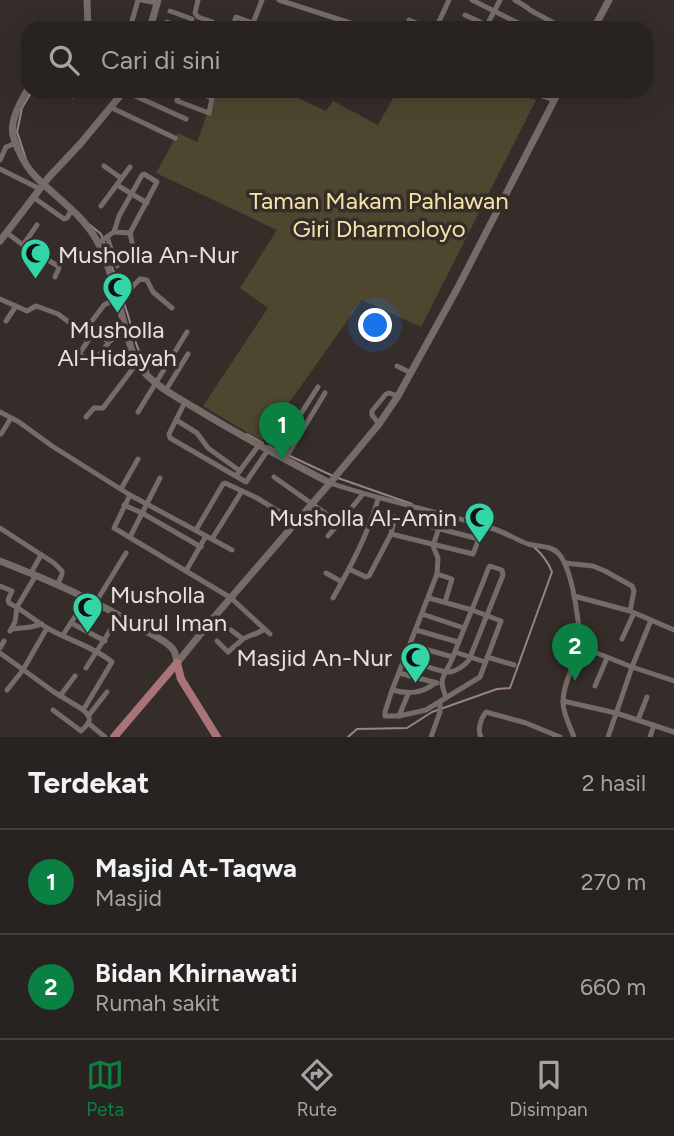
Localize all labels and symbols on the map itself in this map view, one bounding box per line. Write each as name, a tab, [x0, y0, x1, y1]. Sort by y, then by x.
park label: Taman Makam Pahlawan Giri Dharmoloyo	[249, 186, 509, 243]
mosque icon: Musholla An-Nur	[18, 237, 52, 281]
place label: Musholla An-Nur	[58, 240, 239, 269]
mosque icon: Musholla Al-Hidayah	[100, 270, 134, 314]
your location	[358, 308, 392, 342]
place label: Musholla Al-Hidayah	[57, 315, 177, 372]
pin: 1	[259, 402, 305, 460]
mosque icon: Musholla Al-Amin	[463, 500, 497, 544]
place label: Musholla Al-Amin	[269, 503, 457, 532]
place label: Musholla Nurul Iman	[110, 580, 227, 637]
mosque icon: Musholla Nurul Iman	[70, 591, 104, 635]
pin: 2	[552, 623, 598, 681]
mosque icon: Masjid An-Nur	[398, 640, 432, 684]
place label: Masjid An-Nur	[237, 643, 392, 672]

